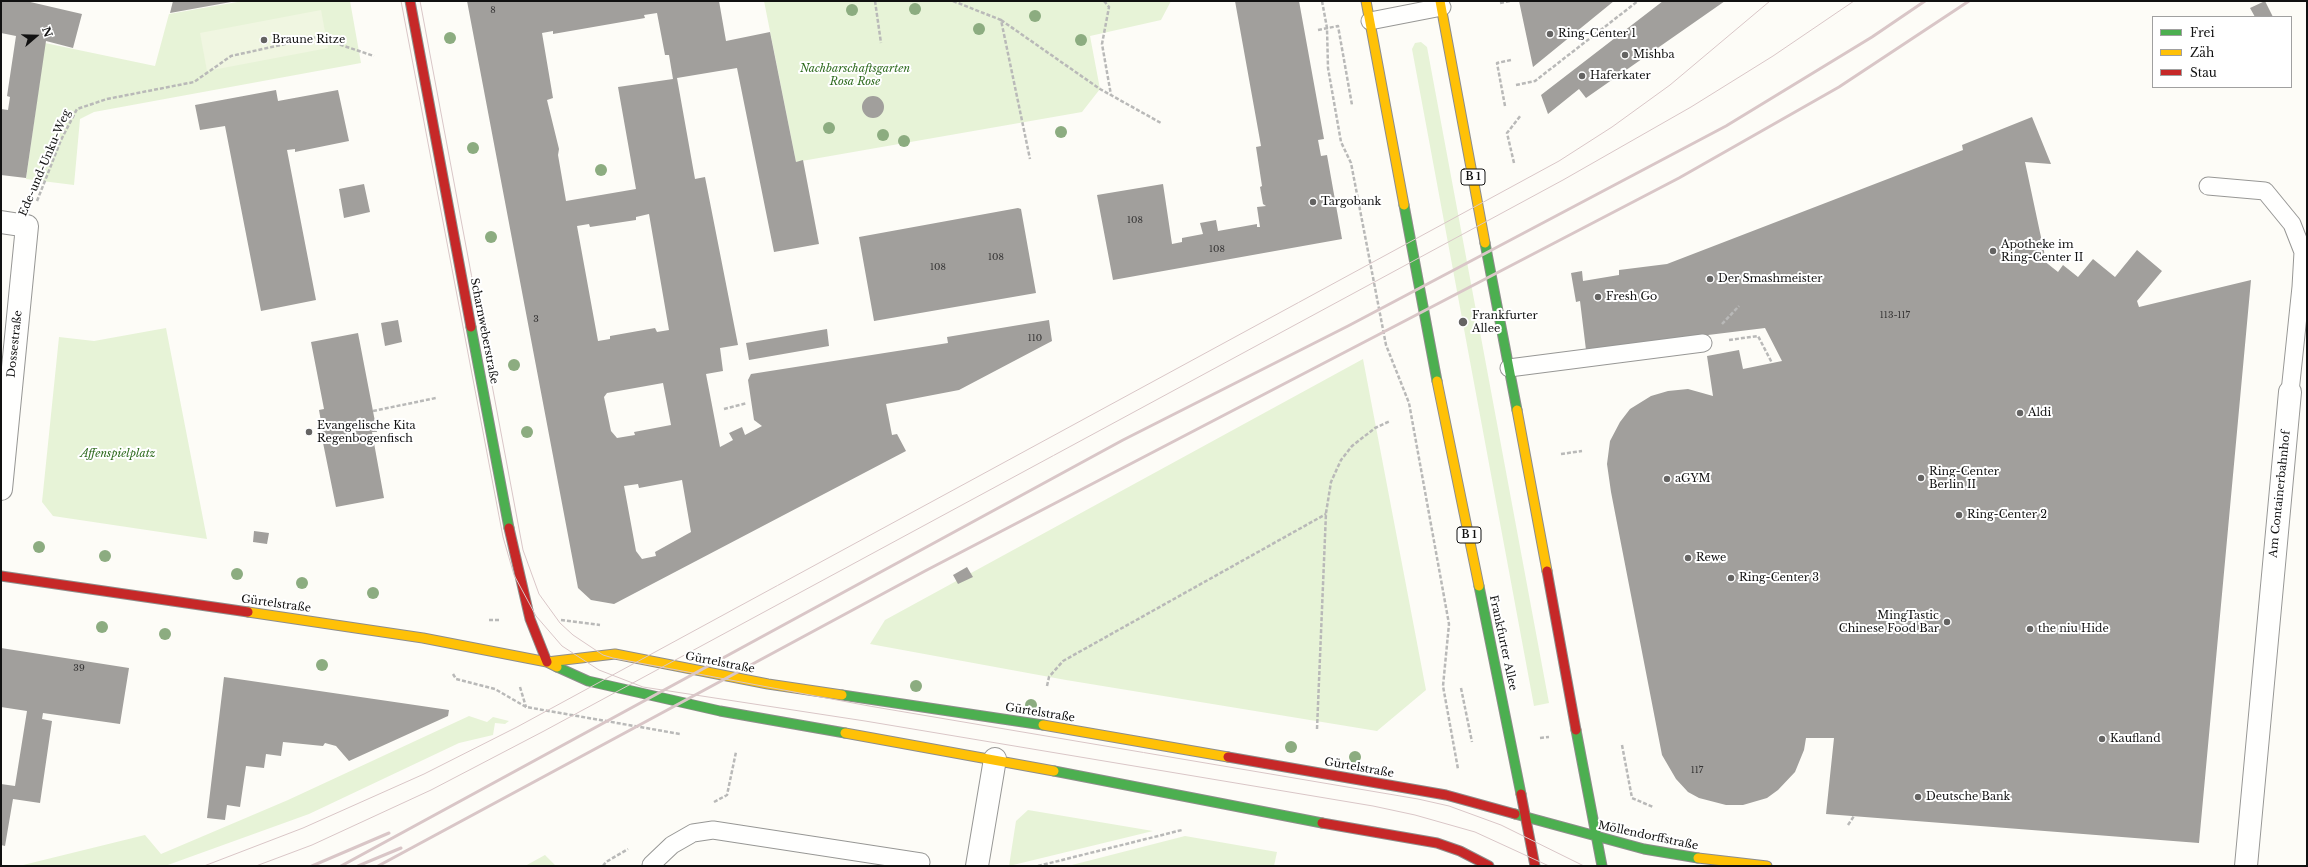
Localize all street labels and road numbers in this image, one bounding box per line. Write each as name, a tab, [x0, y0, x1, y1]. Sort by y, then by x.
street label: Ede-und-Unku-Weg	[17, 108, 73, 218]
road number: B 1	[1461, 169, 1485, 185]
street label: Scharnweberstraße	[467, 277, 501, 385]
street label: Dossestraße	[5, 310, 25, 378]
street label: Am Containerbahnhof	[2267, 430, 2293, 558]
road number: B 1	[1457, 527, 1481, 543]
street label: Gürtelstraße	[240, 593, 312, 615]
street label: Frankfurter Allee	[1486, 594, 1520, 692]
street label: Gürtelstraße	[684, 650, 756, 676]
street label: Gürtelstraße	[1004, 701, 1076, 725]
street label: Gürtelstraße	[1323, 755, 1395, 781]
street label: Möllendorffstraße	[1597, 819, 1699, 853]

